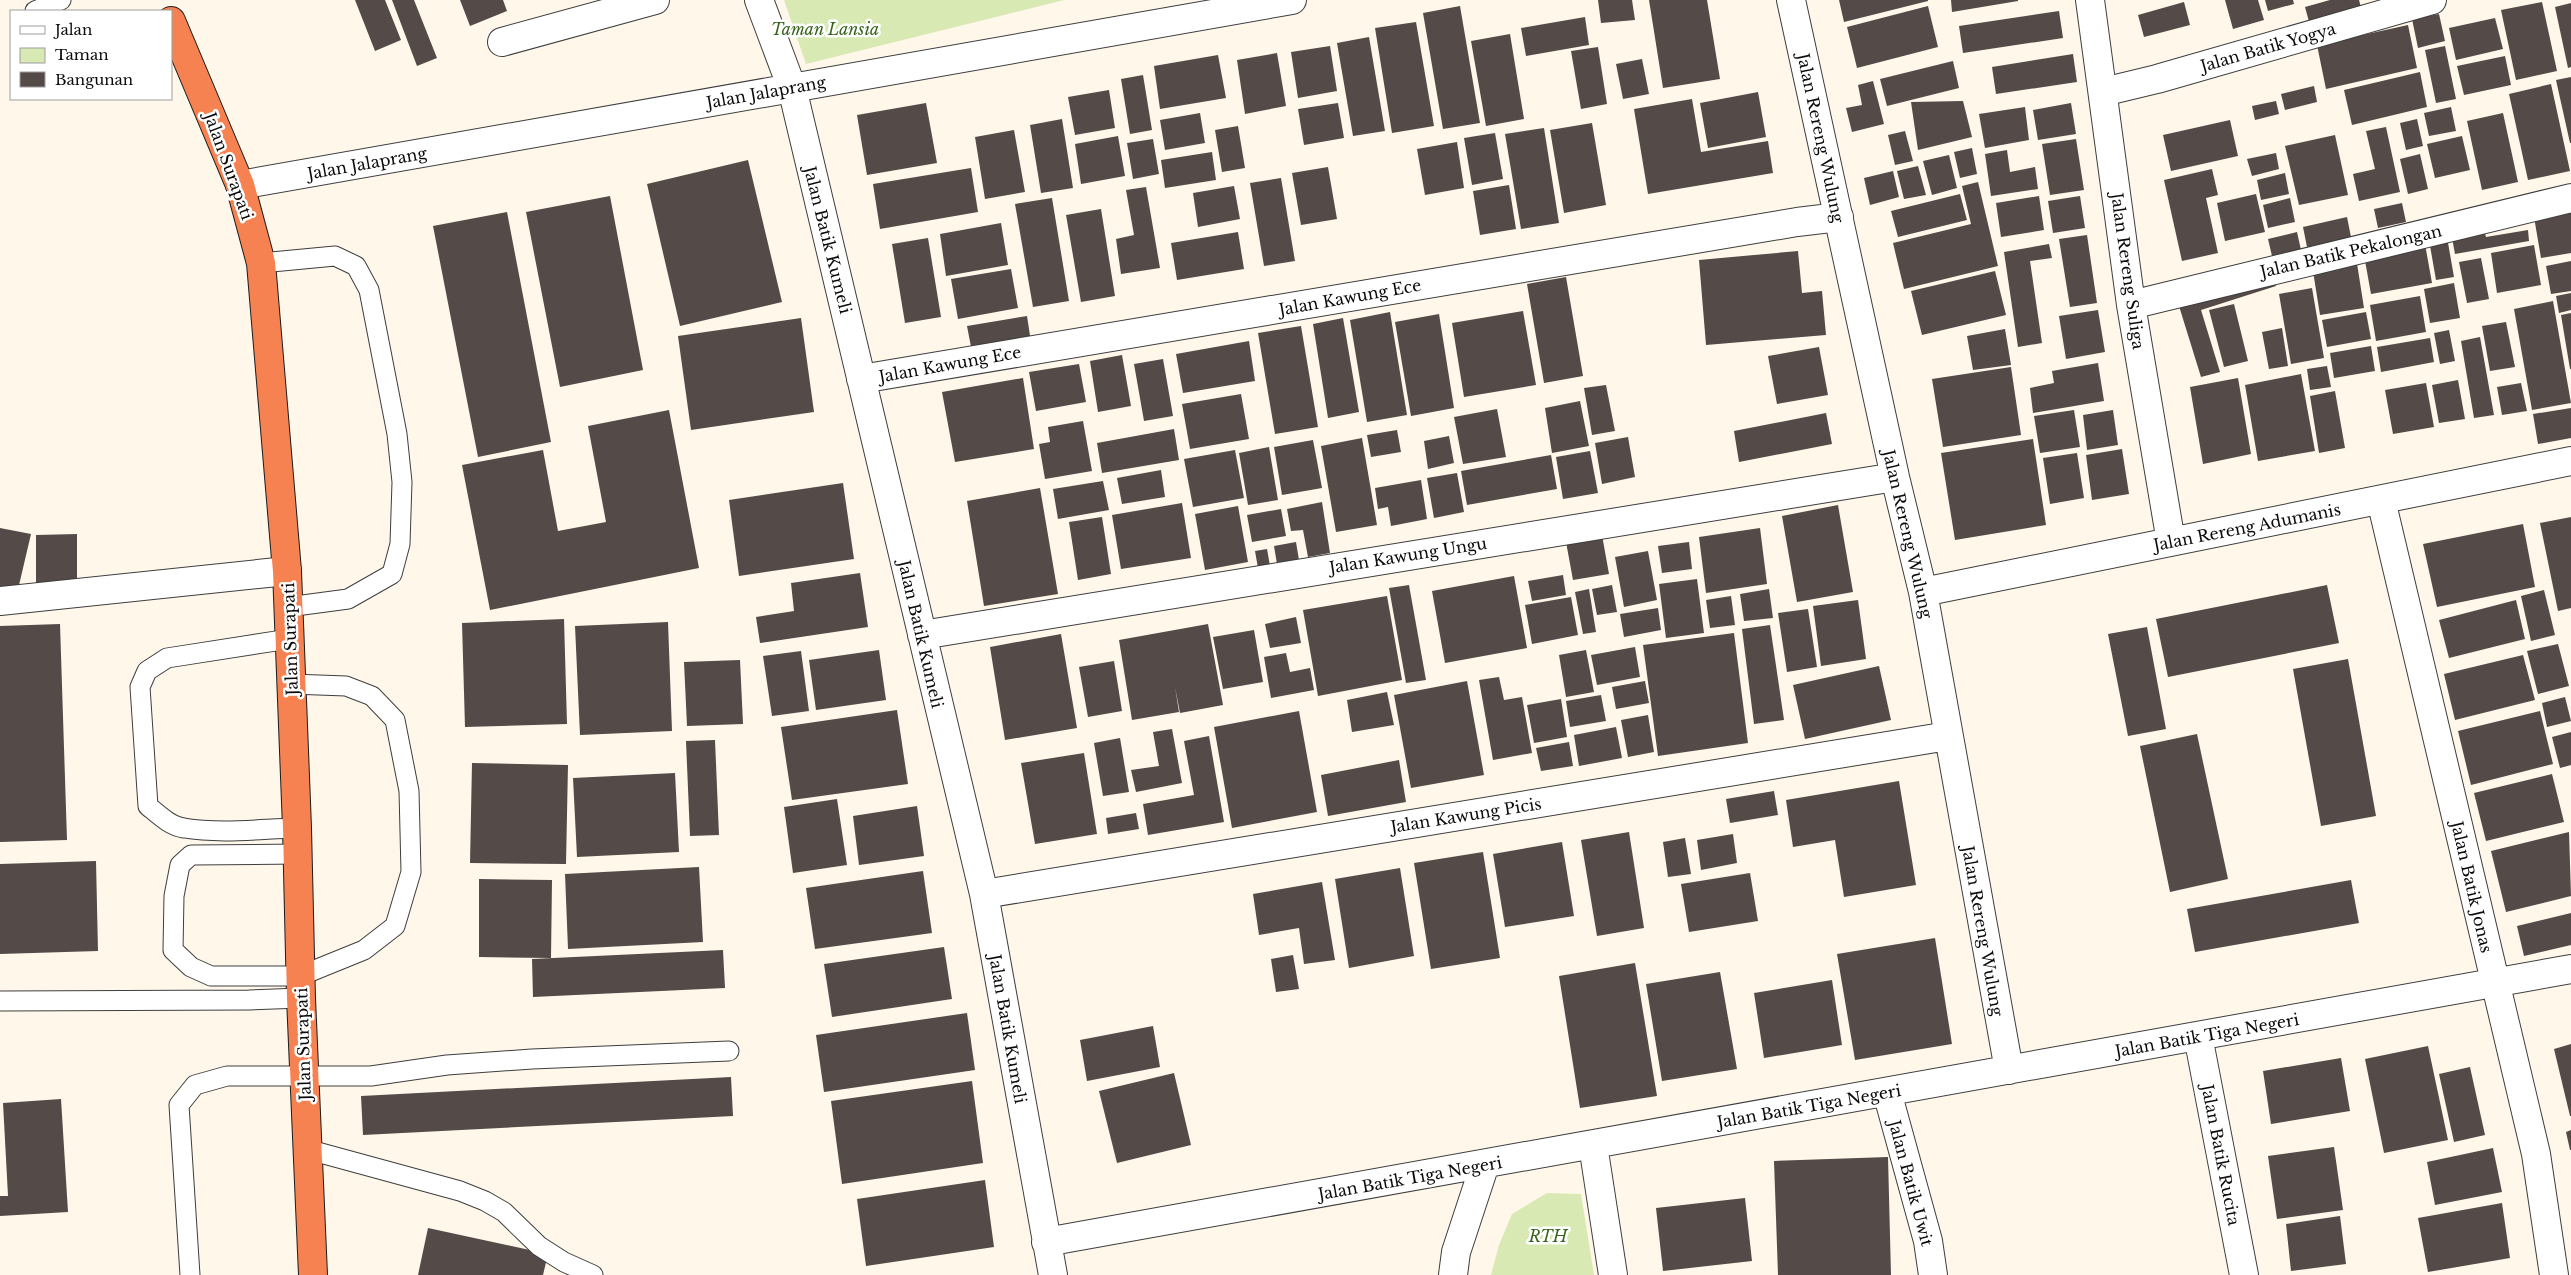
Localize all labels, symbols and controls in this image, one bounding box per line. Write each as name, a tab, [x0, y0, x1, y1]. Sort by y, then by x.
legend	[10, 10, 172, 100]
street label: Jalan Batik Yogya	[2196, 18, 2338, 76]
park label: Taman Lansia	[771, 19, 879, 39]
text: Jalan	[53, 20, 92, 39]
text: Taman	[55, 45, 109, 64]
street label: Jalan Rereng Wulung	[1793, 50, 1849, 225]
text: Bangunan	[55, 70, 133, 89]
street label: Jalan Jalaprang	[703, 72, 828, 113]
street label: Jalan Surapati	[200, 108, 258, 223]
street label: Jalan Jalaprang	[304, 143, 429, 184]
street label: Jalan Batik Kumeli	[800, 162, 856, 316]
street label: Jalan Rereng Suliga	[2107, 190, 2149, 351]
street label: Jalan Batik Pekalongan	[2256, 220, 2444, 282]
street label: Jalan Kawung Ece	[1275, 275, 1423, 320]
street label: Jalan Kawung Ece	[875, 342, 1023, 387]
street label: Jalan Rereng Wulung	[1878, 446, 1937, 621]
street label: Jalan Rereng Adumanis	[2150, 499, 2342, 555]
street label: Jalan Kawung Ungu	[1326, 533, 1489, 578]
street label: Jalan Batik Kumeli	[894, 556, 948, 710]
street label: Jalan Surapati	[278, 582, 302, 698]
street label: Jalan Kawung Picis	[1387, 793, 1543, 837]
street label: Jalan Batik Jonas	[2447, 817, 2497, 955]
street label: Jalan Rereng Wulung	[1958, 842, 2008, 1018]
street label: Jalan Batik Kumeli	[985, 951, 1031, 1106]
street label: Jalan Surapati	[291, 987, 315, 1103]
street label: Jalan Batik Tiga Negeri	[2112, 1009, 2301, 1061]
street label: Jalan Batik Tiga Negeri	[1714, 1080, 1903, 1132]
street label: Jalan Batik Rucita	[2197, 1081, 2245, 1227]
street label: Jalan Batik Uwit	[1884, 1116, 1937, 1248]
street label: Jalan Batik Tiga Negeri	[1315, 1152, 1504, 1204]
park label: RTH	[1528, 1226, 1569, 1246]

